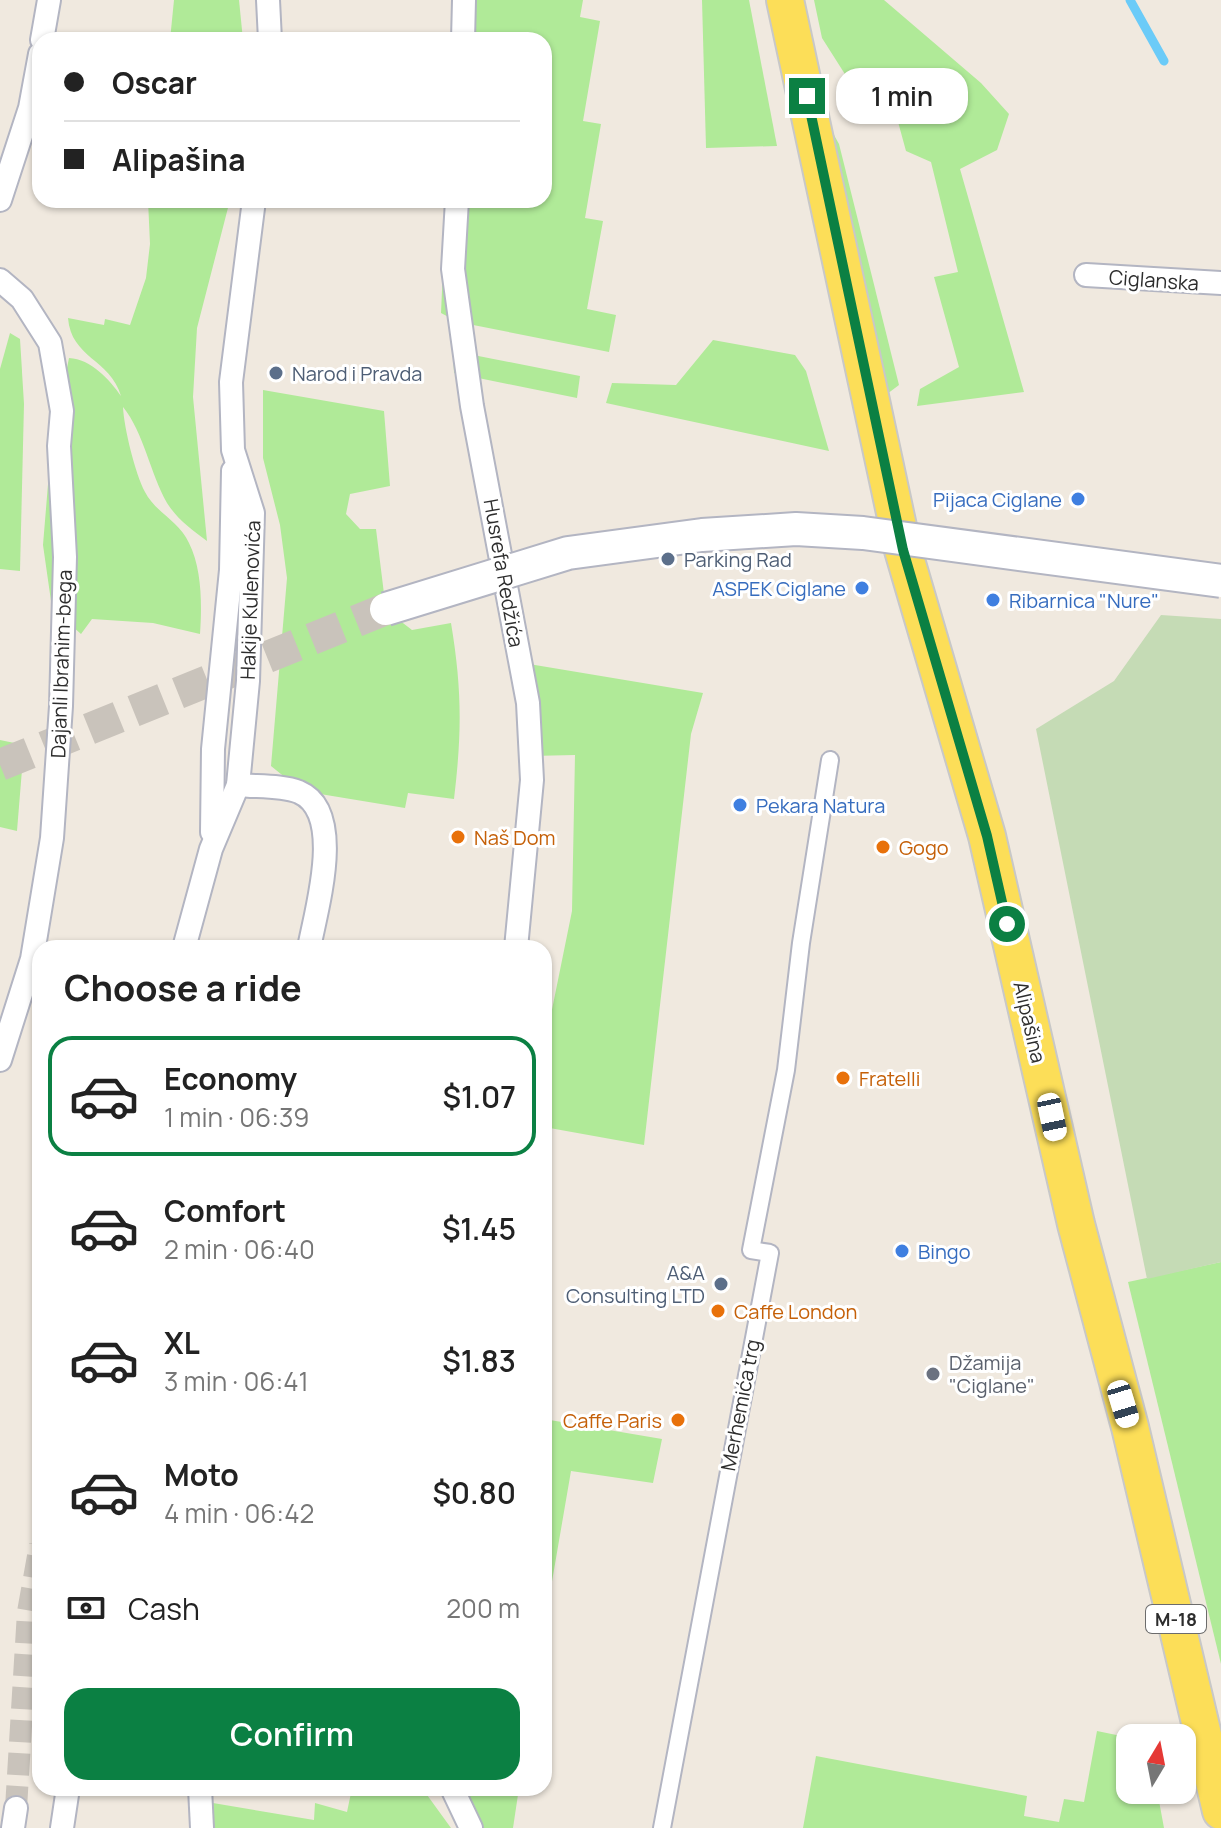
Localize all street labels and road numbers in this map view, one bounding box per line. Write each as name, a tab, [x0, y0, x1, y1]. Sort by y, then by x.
street label: Ciglanska	[1108, 263, 1200, 297]
street label: Husrefa Redžića	[478, 497, 530, 649]
street label: Hakije Kulenovića	[234, 520, 266, 680]
street label: Dajanli Ibrahim-bega	[44, 569, 78, 759]
street label: Alipašina	[1007, 978, 1053, 1066]
street label: Merhemića trg	[714, 1337, 766, 1473]
road number: M-18	[1146, 1605, 1206, 1633]

